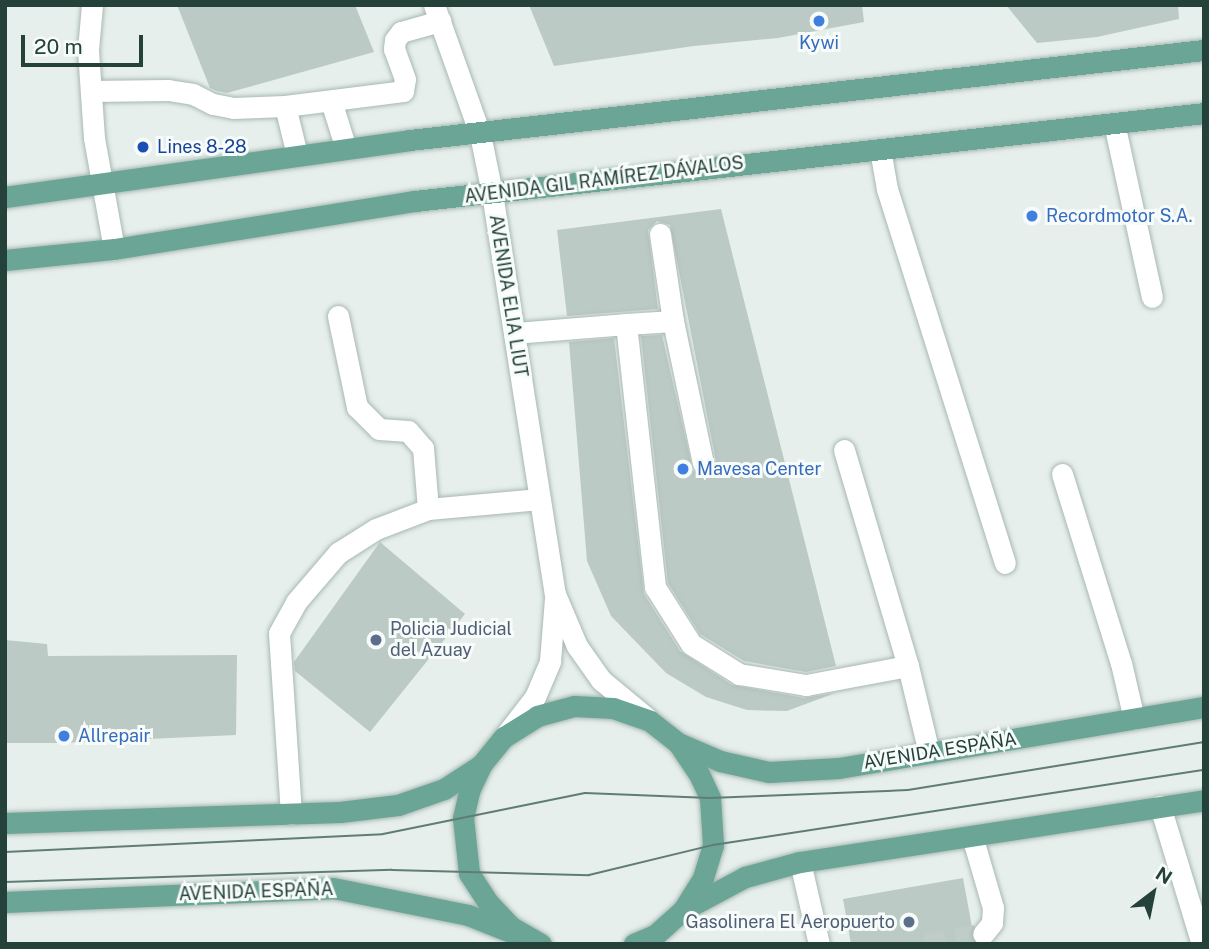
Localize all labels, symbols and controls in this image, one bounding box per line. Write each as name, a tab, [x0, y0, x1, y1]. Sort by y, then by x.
marker: Kywi	[811, 13, 827, 29]
scale bar	[24, 21, 147, 65]
place label: Kywi	[799, 32, 839, 54]
text: 20 m	[34, 34, 83, 59]
place label: Lines 8-28	[157, 136, 247, 158]
marker: Lines 8-28	[135, 139, 151, 155]
street label: AVENIDA GIL RAMÍREZ DÁVALOS	[463, 152, 745, 208]
place label: Recordmotor S.A.	[1046, 205, 1193, 227]
marker: Recordmotor S.A.	[1024, 208, 1040, 224]
street label: AVENIDA ELIA LIUT	[484, 213, 532, 379]
place label: Mavesa Center	[697, 458, 822, 480]
marker: Mavesa Center	[675, 461, 691, 477]
place label: Policia Judicial del Azuay	[390, 619, 512, 662]
marker: Policia Judicial del Azuay	[368, 632, 384, 648]
place label: Allrepair	[78, 725, 151, 747]
marker: Allrepair	[56, 728, 72, 744]
street label: AVENIDA ESPAÑA	[862, 728, 1018, 774]
north arrow	[1118, 858, 1188, 928]
text: N	[1152, 862, 1176, 888]
street label: AVENIDA ESPAÑA	[178, 879, 334, 905]
place label: Gasolinera El Aeropuerto	[685, 911, 895, 933]
marker: Gasolinera El Aeropuerto	[901, 914, 917, 930]

